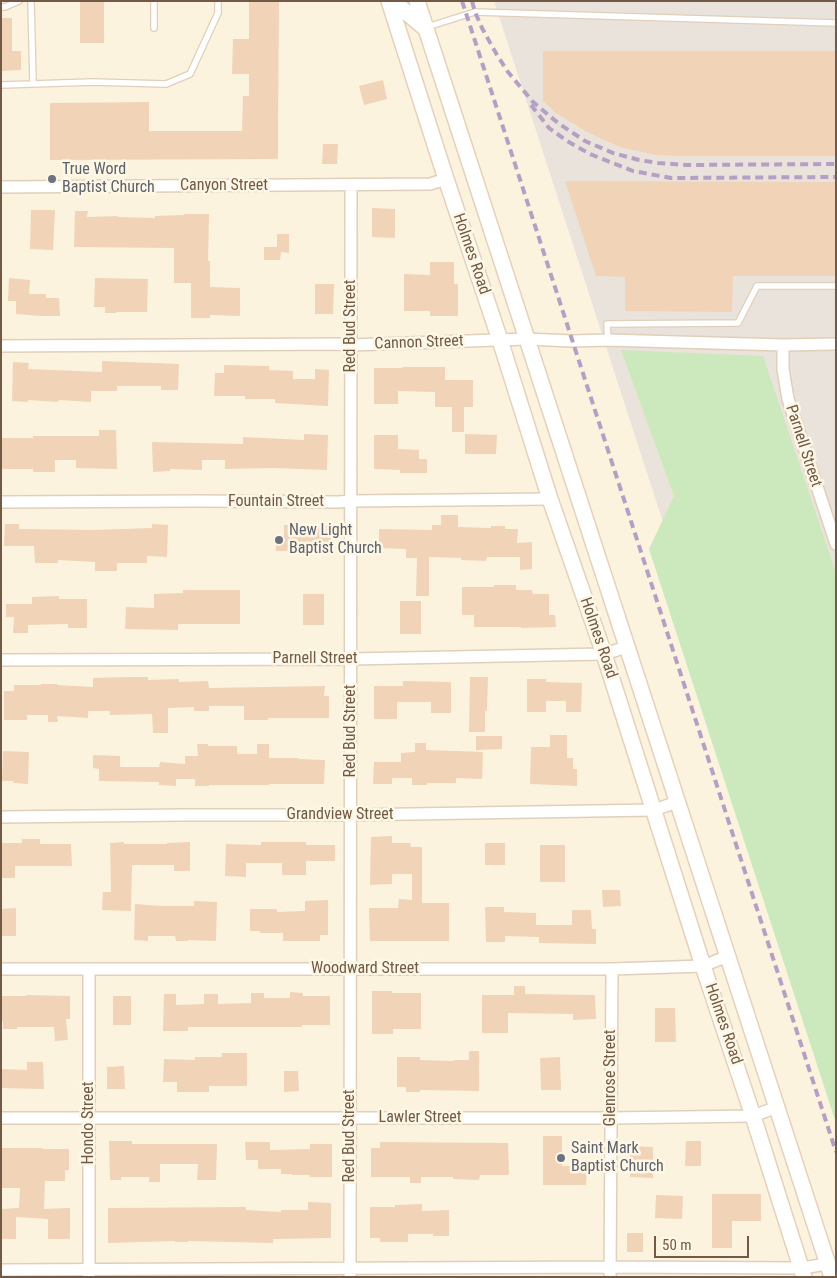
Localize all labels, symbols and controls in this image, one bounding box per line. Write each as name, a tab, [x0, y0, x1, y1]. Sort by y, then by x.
place label: True Word Baptist Church	[62, 160, 155, 198]
marker: True Word Baptist Church	[46, 173, 58, 185]
street label: Canyon Street	[180, 176, 268, 196]
street label: Holmes Road	[448, 211, 494, 297]
street label: Red Bud Street	[341, 279, 361, 373]
street label: Cannon Street	[374, 332, 464, 354]
street label: Parnell Street	[781, 403, 825, 489]
street label: Fountain Street	[228, 492, 324, 512]
place label: New Light Baptist Church	[289, 521, 382, 559]
marker: New Light Baptist Church	[273, 534, 285, 546]
street label: Holmes Road	[575, 595, 621, 681]
street label: Parnell Street	[272, 649, 358, 669]
street label: Red Bud Street	[341, 684, 361, 778]
street label: Grandview Street	[287, 805, 393, 825]
street label: Woodward Street	[311, 959, 419, 979]
street label: Holmes Road	[700, 981, 746, 1067]
street label: Glenrose Street	[601, 1029, 621, 1127]
street label: Hondo Street	[79, 1082, 99, 1164]
street label: Red Bud Street	[340, 1089, 360, 1183]
street label: Lawler Street	[379, 1108, 461, 1128]
place label: Saint Mark Baptist Church	[571, 1139, 664, 1177]
marker: Saint Mark Baptist Church	[555, 1152, 567, 1164]
scale bar	[657, 1226, 752, 1258]
text: 50 m	[662, 1236, 692, 1254]

